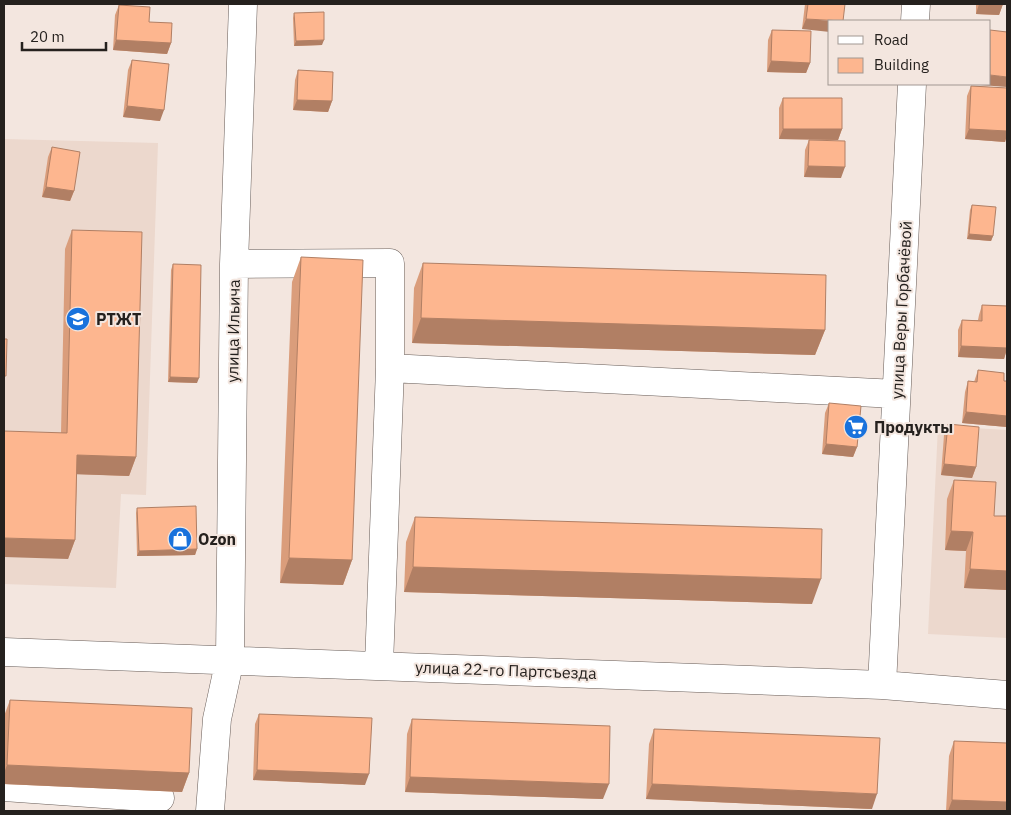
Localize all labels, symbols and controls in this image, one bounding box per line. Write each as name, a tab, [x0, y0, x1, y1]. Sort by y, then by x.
scale bar	[22, 20, 106, 52]
legend	[828, 20, 991, 85]
text: 20 m	[30, 27, 65, 46]
text: Road	[874, 30, 909, 49]
text: Building	[874, 55, 929, 74]
street label: улица Веры Горбачёвой	[886, 220, 916, 400]
street label: улица Ильича	[222, 279, 244, 383]
school or university icon: РТЖТ	[65, 306, 91, 332]
place label: РТЖТ	[96, 309, 141, 329]
supermarket icon: Продукты	[843, 414, 869, 440]
place label: Продукты	[874, 417, 953, 437]
shop icon: Ozon	[167, 526, 193, 552]
place label: Ozon	[198, 529, 236, 549]
street label: улица 22-го Партсъезда	[415, 657, 598, 683]

